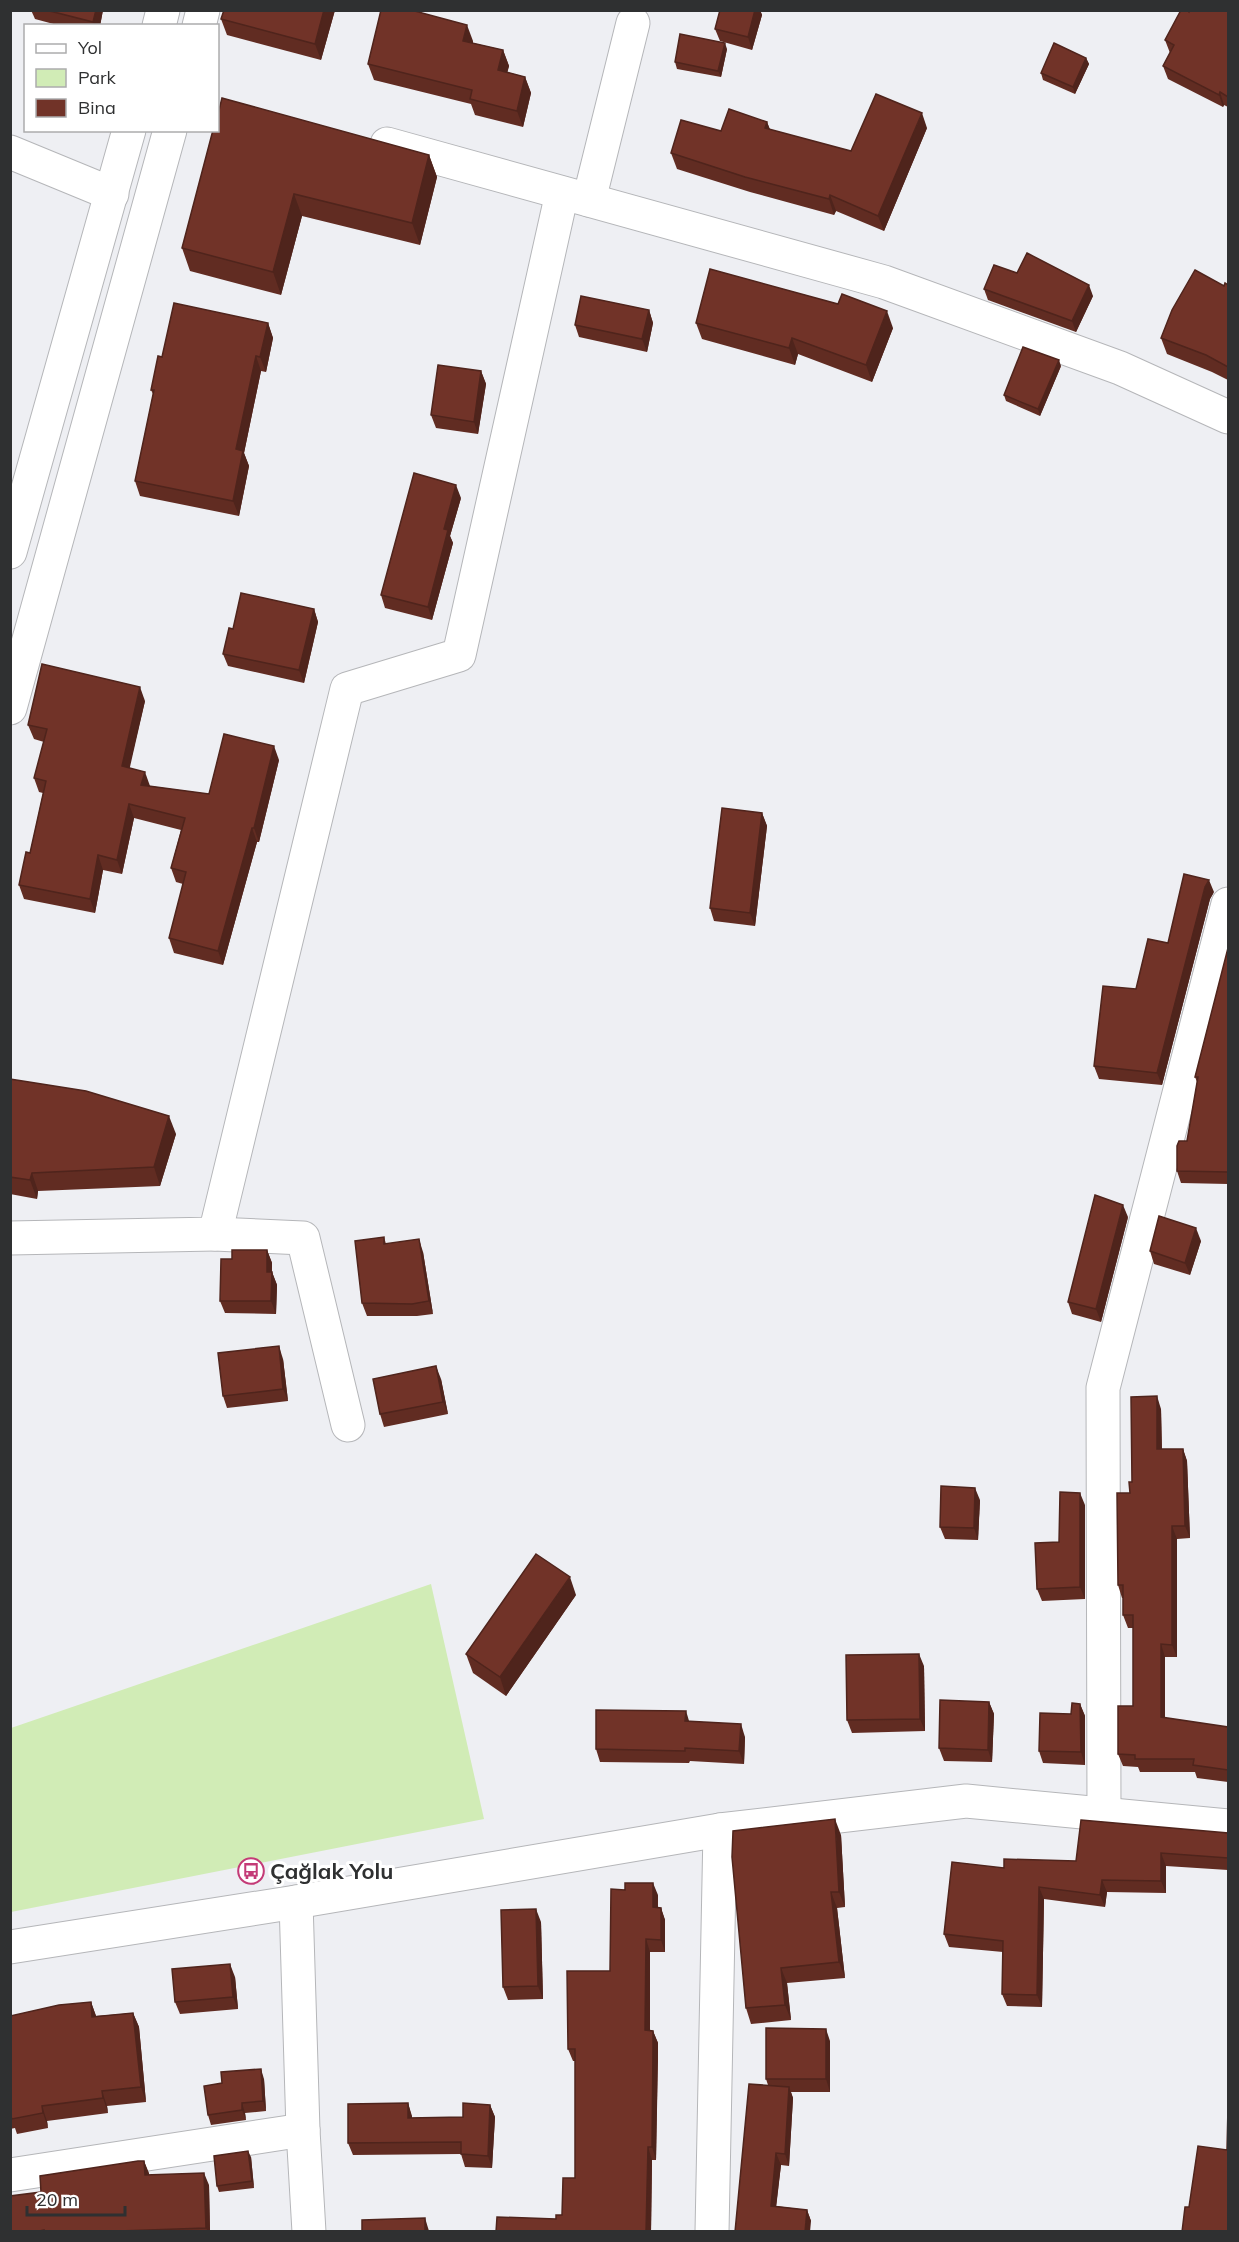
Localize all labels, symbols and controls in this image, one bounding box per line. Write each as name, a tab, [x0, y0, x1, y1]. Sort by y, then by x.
legend	[24, 24, 219, 132]
text: Yol	[77, 36, 102, 59]
text: Park	[78, 66, 117, 89]
text: Bina	[78, 96, 116, 119]
bus stop icon: Çağlak Yolu	[236, 1856, 266, 1886]
place label: Çağlak Yolu	[270, 1857, 393, 1885]
scale bar	[27, 2179, 124, 2217]
text: 20 m	[36, 2188, 78, 2211]

